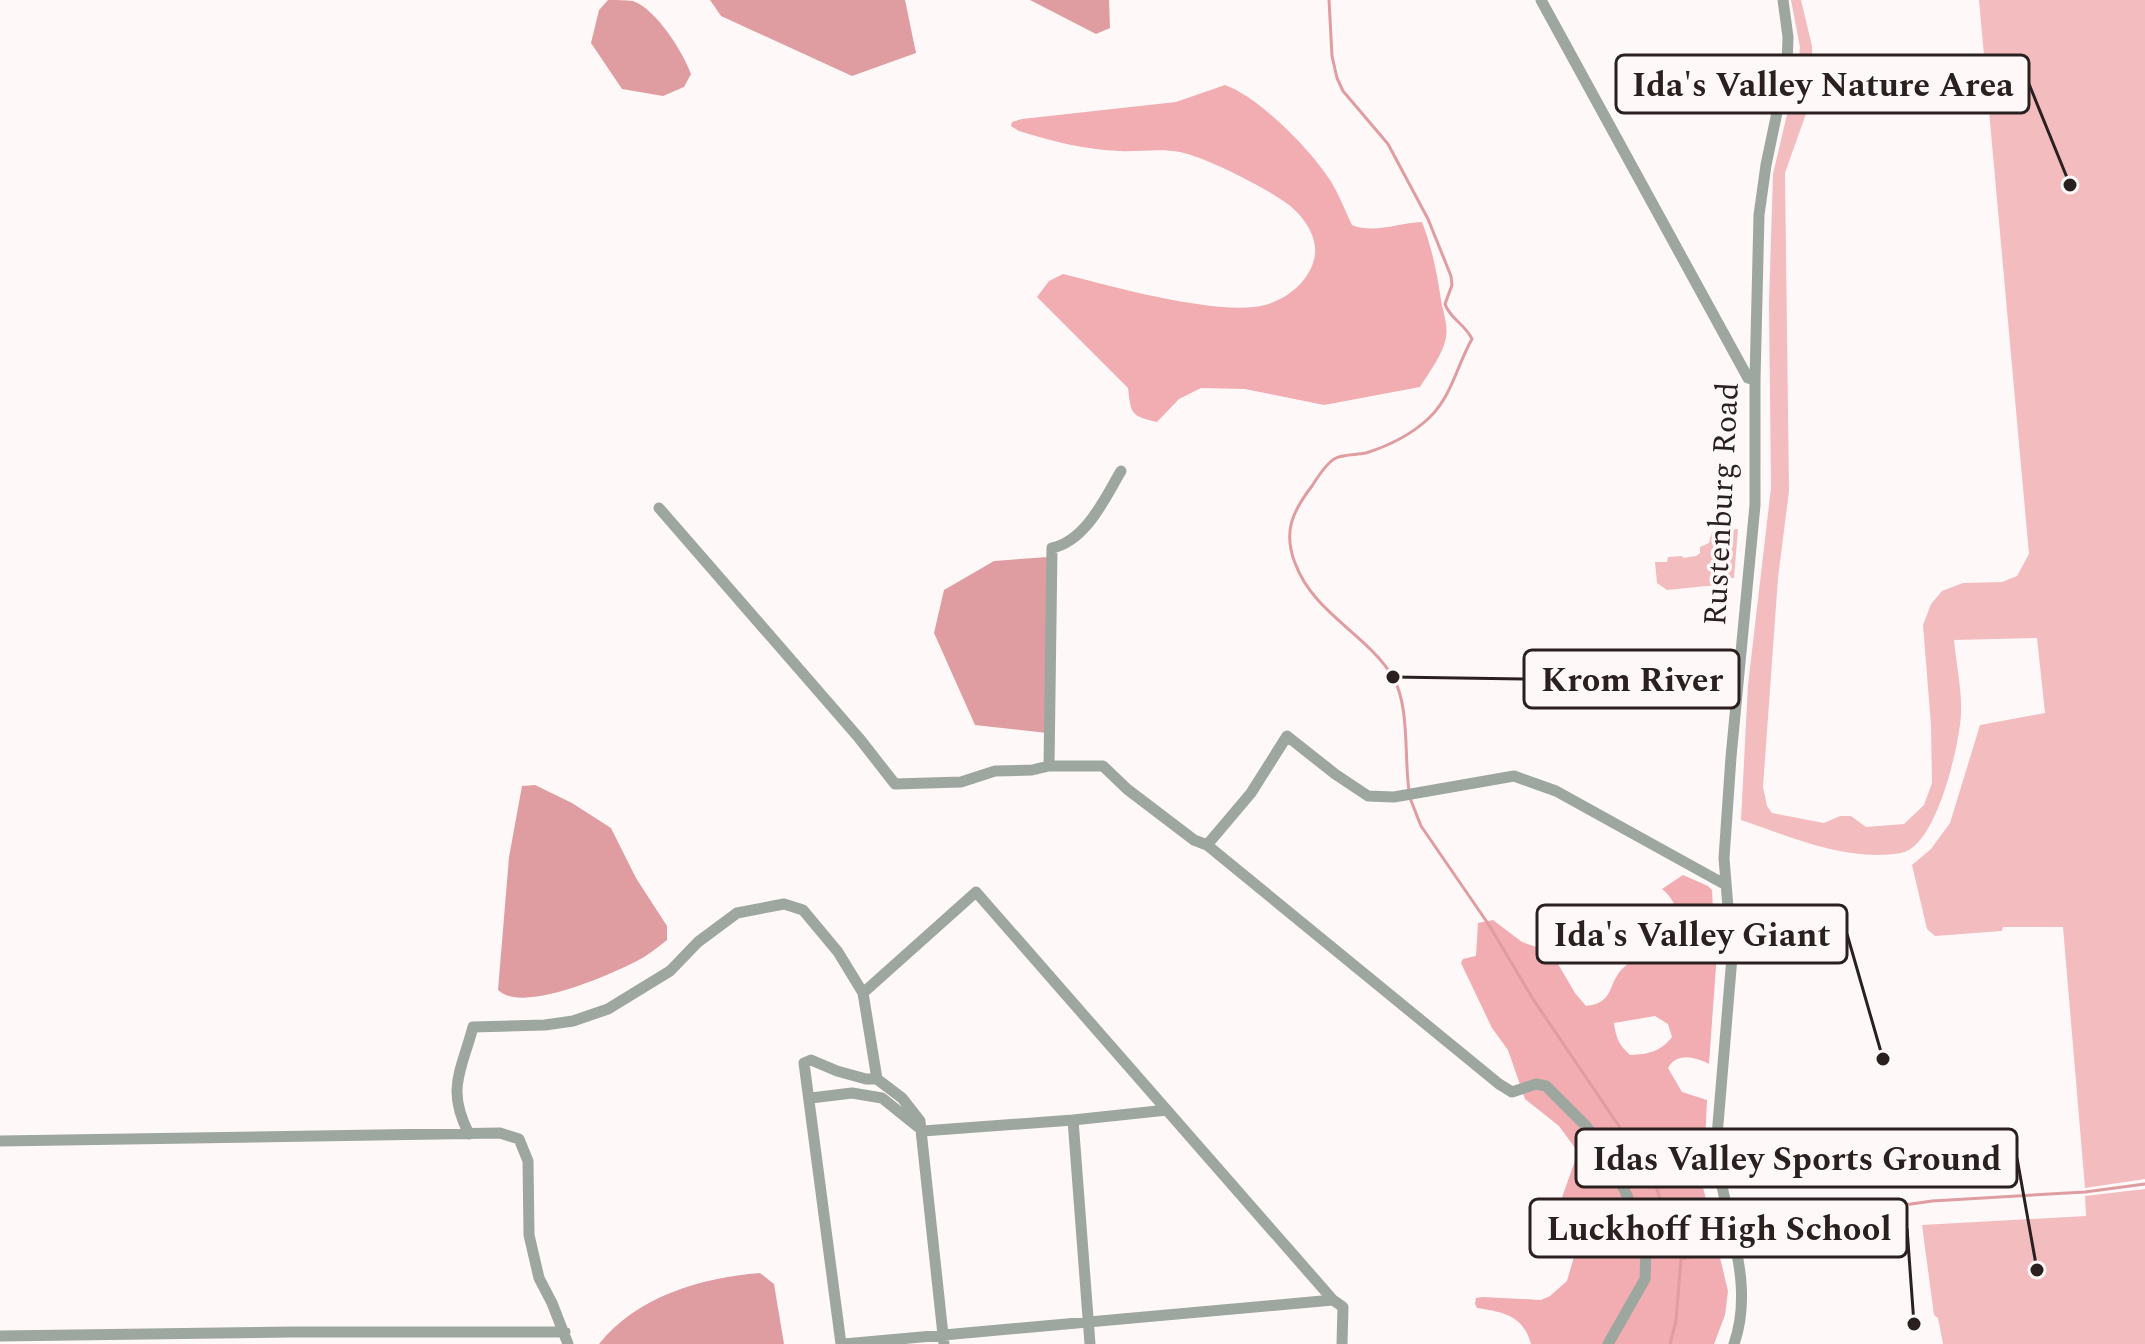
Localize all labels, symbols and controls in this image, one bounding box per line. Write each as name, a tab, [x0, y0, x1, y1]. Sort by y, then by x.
callout: Ida's Valley Nature Area	[1616, 55, 2029, 113]
text: Ida's Valley Nature Area	[1632, 60, 2014, 112]
street label: Rustenburg Road	[1691, 381, 1753, 627]
callout: Krom River	[1524, 650, 1739, 708]
text: Krom River	[1541, 655, 1724, 707]
callout: Ida's Valley Giant	[1537, 905, 1847, 963]
text: Ida's Valley Giant	[1553, 910, 1831, 962]
callout: Idas Valley Sports Ground	[1576, 1129, 2017, 1187]
text: Idas Valley Sports Ground	[1592, 1134, 2002, 1186]
callout: Luckhoff High School	[1530, 1199, 1907, 1257]
text: Luckhoff High School	[1546, 1204, 1892, 1256]

